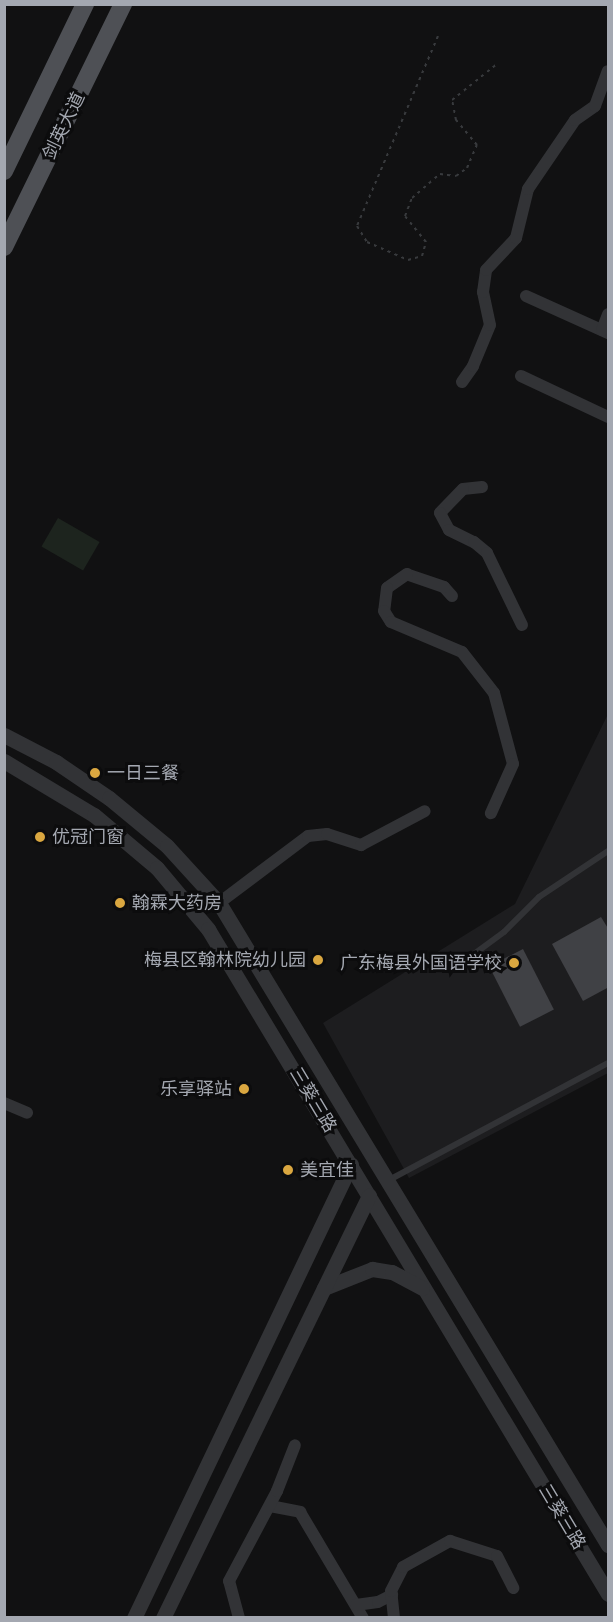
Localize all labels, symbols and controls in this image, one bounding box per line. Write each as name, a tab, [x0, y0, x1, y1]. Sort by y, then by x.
street label: 剑英大道	[39, 89, 89, 163]
place label: 一日三餐	[107, 762, 179, 784]
marker: 一日三餐	[88, 766, 102, 780]
place label: 优冠门窗	[52, 826, 124, 848]
marker: 优冠门窗	[33, 830, 47, 844]
place label: 翰霖大药房	[132, 892, 222, 914]
marker: 翰霖大药房	[113, 896, 127, 910]
place label: 梅县区翰林院幼儿园	[144, 949, 306, 971]
place label: 广东梅县外国语学校	[340, 952, 502, 974]
marker: 梅县区翰林院幼儿园	[311, 953, 325, 967]
marker: 广东梅县外国语学校	[507, 956, 521, 970]
street label: 三葵三路	[285, 1064, 341, 1136]
place label: 乐享驿站	[160, 1078, 232, 1100]
marker: 乐享驿站	[237, 1082, 251, 1096]
place label: 美宜佳	[300, 1159, 354, 1181]
marker: 美宜佳	[281, 1163, 295, 1177]
street label: 三葵三路	[534, 1481, 590, 1553]

